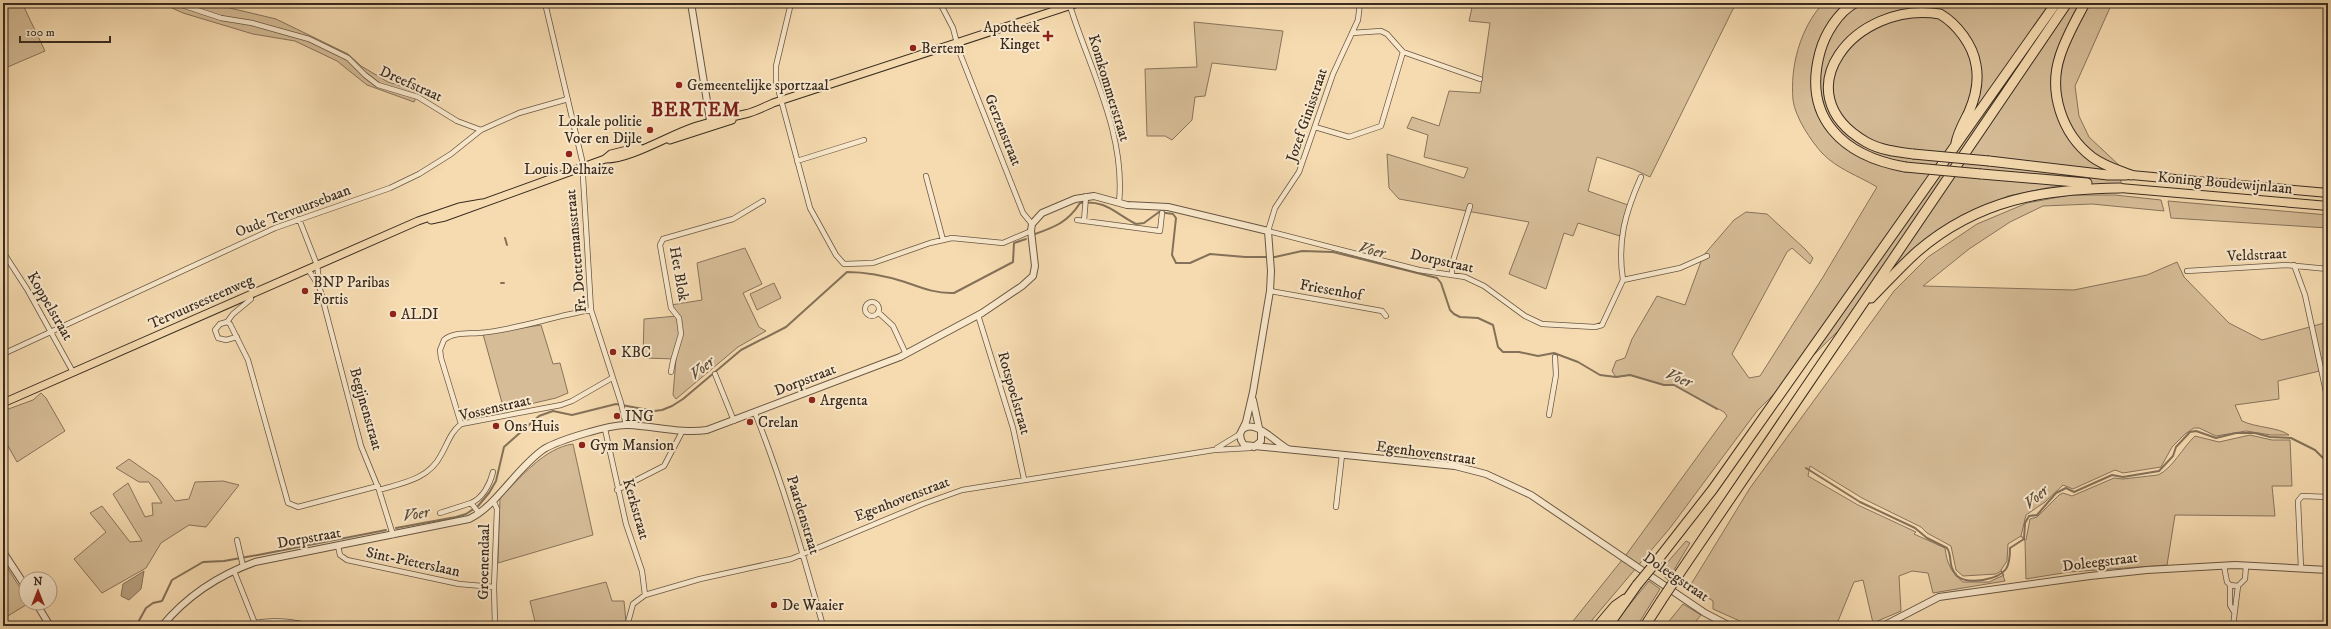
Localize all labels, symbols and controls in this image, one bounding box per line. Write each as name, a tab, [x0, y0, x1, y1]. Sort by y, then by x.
scale bar	[20, 18, 110, 44]
place label: Apotheek Kinget	[983, 18, 1041, 54]
text: 100 m	[26, 25, 55, 40]
marker: Apotheek Kinget	[1043, 31, 1053, 41]
street label: Komkommerstraat	[1084, 32, 1134, 144]
place label: Bertem	[921, 39, 965, 58]
marker: Bertem	[908, 43, 918, 53]
street label: Dreefstraat	[377, 62, 446, 106]
street label: Jozef Ginisstraat	[1281, 66, 1332, 166]
place label: Gemeentelijke sportzaal	[687, 76, 829, 95]
marker: Gemeentelijke sportzaal	[674, 80, 684, 90]
street label: Gerzenstraat	[980, 91, 1026, 169]
district label: BERTEM	[651, 99, 741, 122]
place label: Lokale politie Voer en Dijle	[558, 112, 642, 148]
marker: Lokale politie Voer en Dijle	[645, 125, 655, 135]
marker: Louis Delhaize	[564, 149, 574, 159]
place label: Louis Delhaize	[524, 160, 614, 179]
street label: Koning Boudewijnlaan	[2157, 168, 2293, 198]
street label: Oude Tervuursebaan	[233, 180, 354, 242]
street label: Fr. Dottermansstraat	[561, 188, 591, 314]
water label: Voer	[1357, 237, 1389, 263]
street label: Dorpstraat	[1408, 244, 1476, 278]
street label: Veldstraat	[2226, 244, 2288, 266]
street label: Het Blok	[665, 245, 693, 303]
street label: Koppelstraat	[23, 268, 77, 344]
street label: Tervuursesteenweg	[146, 270, 257, 334]
place label: BNP Paribas Fortis	[313, 273, 390, 309]
street label: Friesenhof	[1298, 275, 1366, 305]
marker: BNP Paribas Fortis	[300, 286, 310, 296]
place label: ALDI	[401, 305, 439, 324]
marker: ALDI	[388, 309, 398, 319]
place label: KBC	[621, 343, 651, 362]
marker: KBC	[608, 347, 618, 357]
street label: Rotspoelstraat	[993, 349, 1035, 437]
water label: Voer	[685, 351, 720, 384]
street label: Dorpstraat	[771, 360, 839, 400]
water label: Voer	[1663, 364, 1696, 393]
street label: Begijnenstraat	[345, 365, 387, 453]
street label: Vossenstraat	[456, 390, 533, 426]
place label: Argenta	[820, 391, 868, 410]
marker: Argenta	[807, 395, 817, 405]
place label: ING	[625, 407, 654, 426]
marker: ING	[612, 411, 622, 421]
place label: Crelan	[758, 413, 799, 432]
place label: Ons Huis	[504, 417, 559, 436]
marker: Crelan	[745, 417, 755, 427]
marker: Ons Huis	[491, 421, 501, 431]
place label: Gym Mansion	[590, 436, 674, 455]
street label: Egenhovenstraat	[1375, 437, 1477, 469]
marker: Gym Mansion	[577, 440, 587, 450]
street label: Egenhovenstraat	[852, 472, 953, 526]
street label: Paardenstraat	[782, 473, 824, 557]
street label: Kerkstraat	[618, 476, 654, 542]
water label: Voer	[2019, 480, 2054, 513]
water label: Voer	[401, 502, 432, 526]
street label: Dorpstraat	[276, 523, 343, 553]
street label: Groenendaal	[474, 523, 494, 600]
street label: Sint-Pieterslaan	[364, 543, 462, 581]
street label: Doleegstraat	[1639, 548, 1713, 606]
street label: Doleegstraat	[2061, 548, 2139, 576]
north arrow	[18, 571, 58, 611]
text: N	[33, 575, 43, 589]
place label: De Waaier	[782, 596, 844, 615]
marker: De Waaier	[769, 600, 779, 610]

